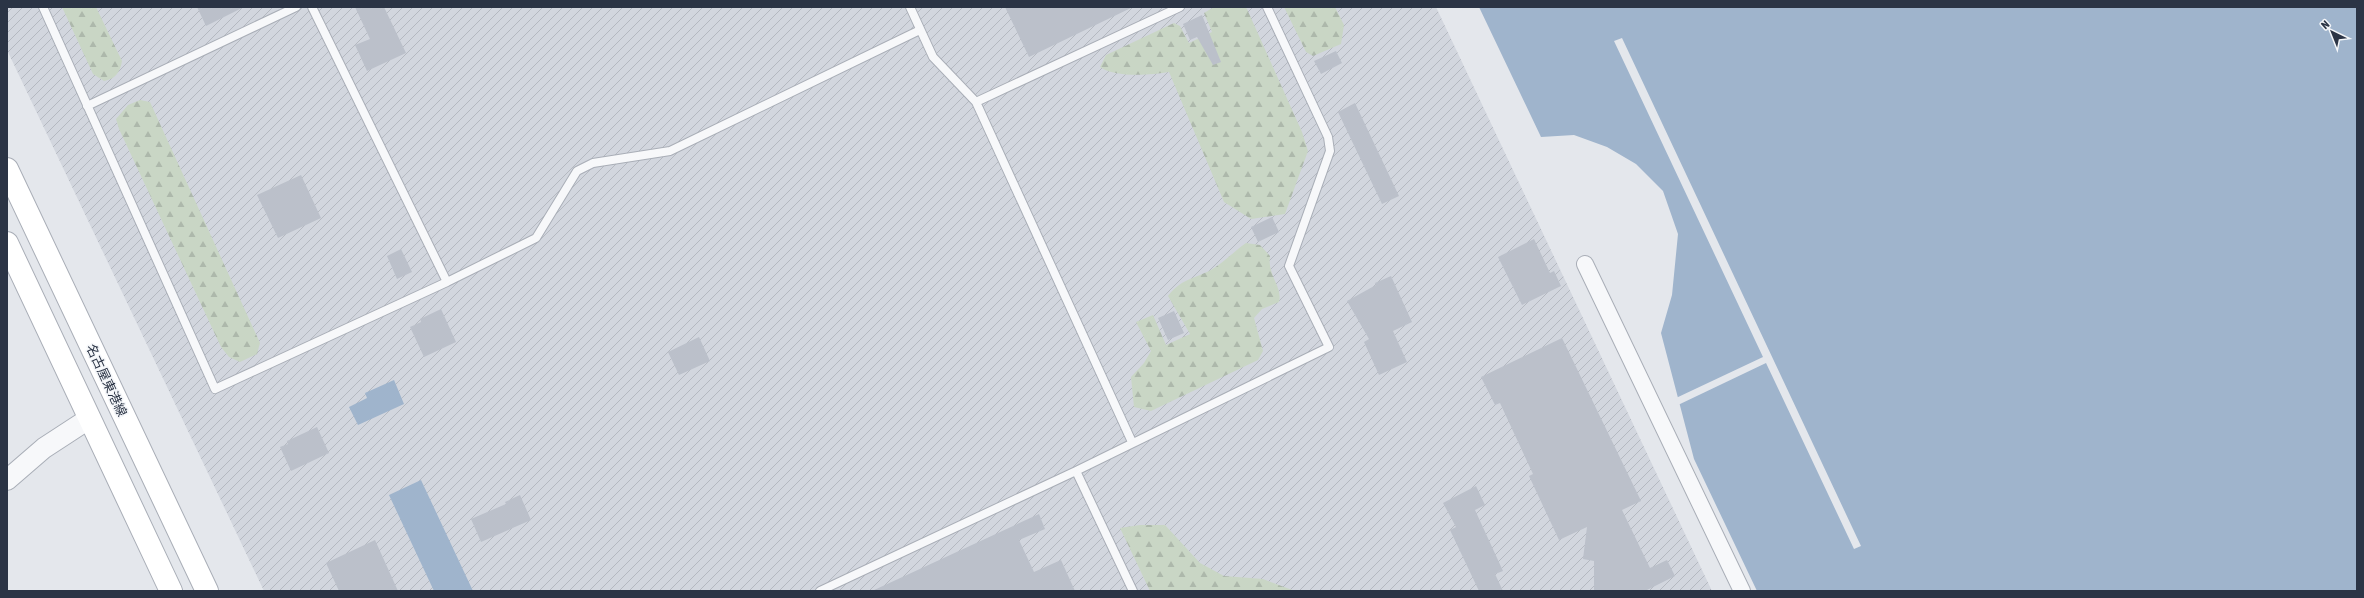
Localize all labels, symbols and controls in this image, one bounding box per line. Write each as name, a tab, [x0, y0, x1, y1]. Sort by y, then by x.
north arrow	[2312, 12, 2352, 52]
text: N	[2319, 18, 2332, 31]
street label: 名古屋東港線	[83, 342, 130, 419]

